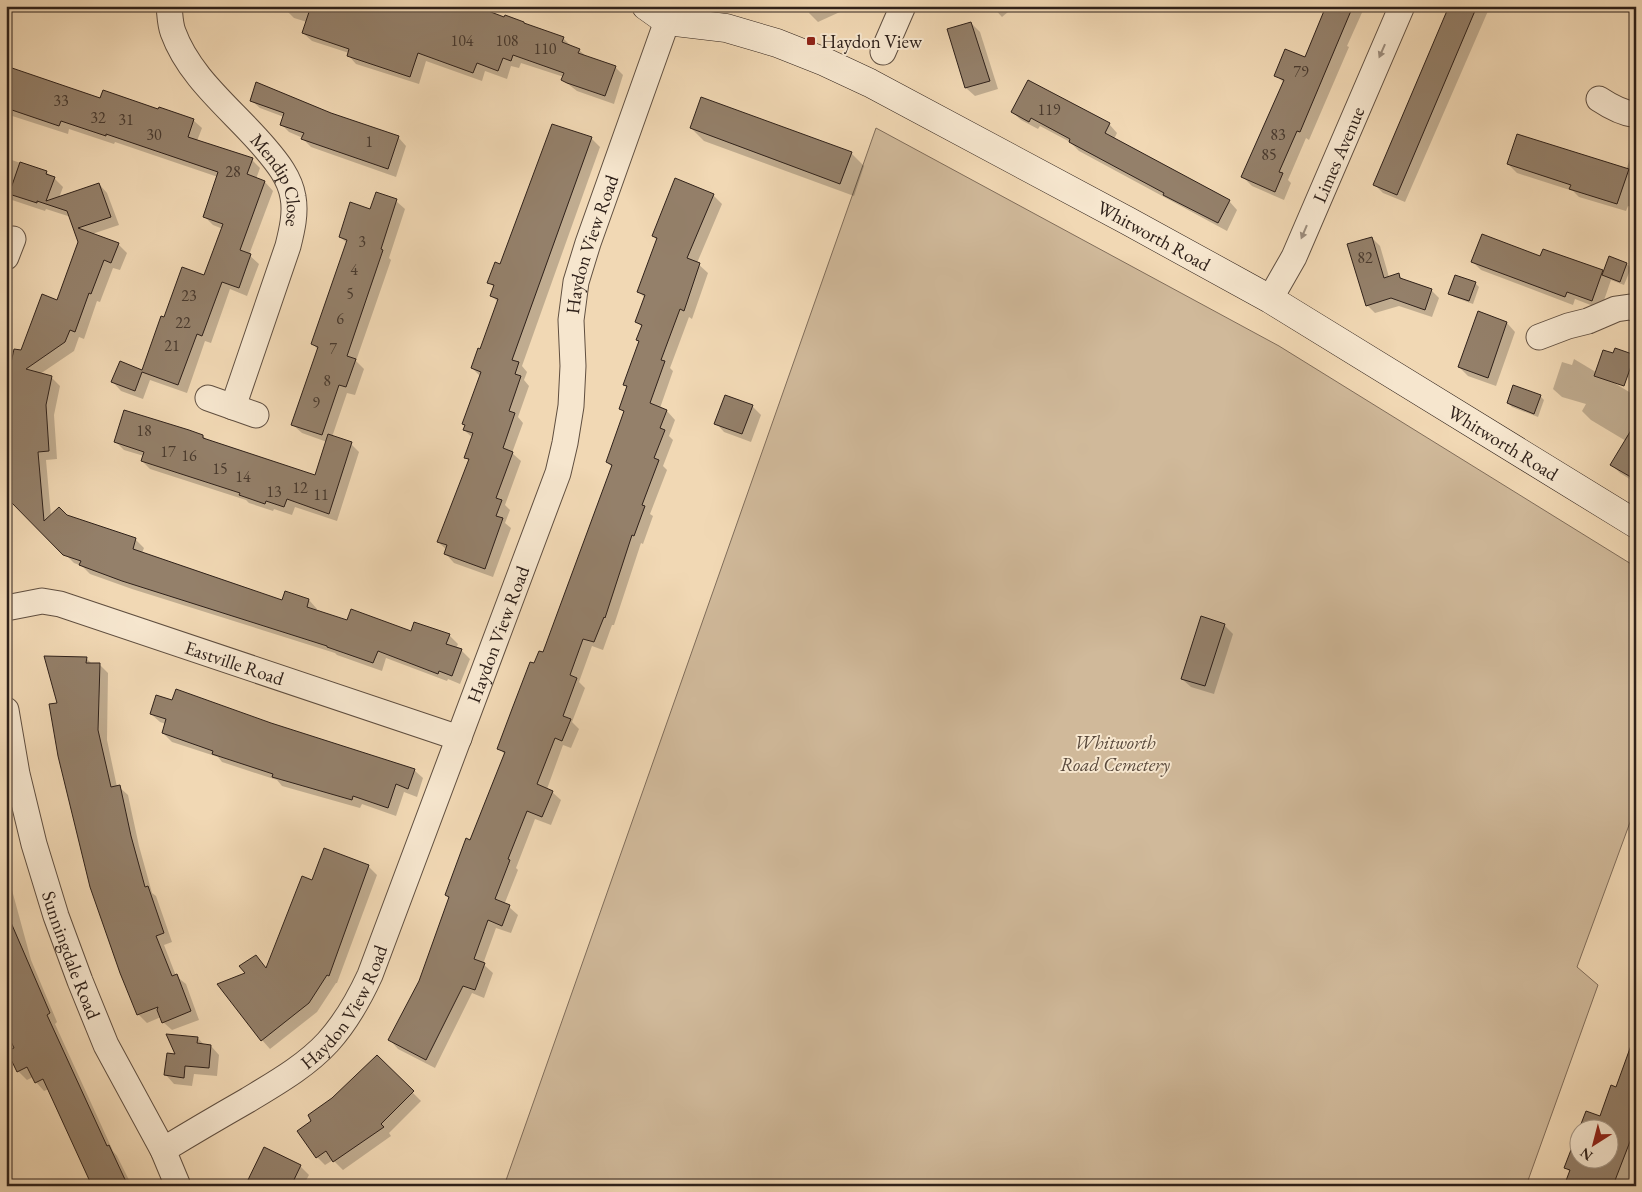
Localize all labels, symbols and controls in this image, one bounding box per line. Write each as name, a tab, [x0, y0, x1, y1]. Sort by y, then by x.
place label: Haydon View	[821, 29, 923, 54]
house number: 104	[450, 30, 474, 51]
house number: 108	[495, 30, 519, 51]
marker: Haydon View	[805, 35, 817, 47]
house number: 110	[533, 38, 557, 59]
one-way arrow	[1378, 44, 1386, 58]
house number: 79	[1293, 61, 1309, 82]
house number: 33	[53, 90, 69, 111]
house number: 119	[1037, 99, 1061, 120]
street label: Limes Avenue	[1306, 102, 1370, 206]
house number: 32	[90, 107, 106, 128]
house number: 31	[118, 109, 134, 130]
house number: 30	[146, 124, 162, 145]
house number: 83	[1270, 124, 1286, 145]
street label: Mendip Close	[245, 128, 307, 229]
house number: 1	[365, 131, 373, 152]
house number: 85	[1261, 144, 1277, 165]
house number: 28	[225, 161, 241, 182]
street label: Haydon View Road	[559, 171, 624, 316]
street label: Whitworth Road	[1093, 194, 1215, 277]
one-way arrow	[1300, 225, 1308, 239]
house number: 3	[358, 231, 366, 252]
house number: 82	[1357, 247, 1373, 268]
house number: 4	[350, 259, 358, 280]
house number: 5	[346, 283, 354, 304]
house number: 23	[181, 285, 197, 306]
house number: 6	[336, 308, 344, 329]
house number: 22	[175, 312, 191, 333]
house number: 21	[164, 335, 180, 356]
house number: 7	[329, 338, 337, 359]
house number: 8	[323, 370, 331, 391]
house number: 9	[312, 392, 320, 413]
street label: Whitworth Road	[1443, 399, 1564, 486]
house number: 18	[136, 420, 152, 441]
house number: 17	[160, 441, 176, 462]
house number: 16	[181, 445, 197, 466]
house number: 15	[212, 458, 228, 479]
house number: 14	[235, 466, 251, 487]
house number: 12	[292, 477, 308, 498]
house number: 13	[266, 481, 282, 502]
house number: 11	[313, 484, 329, 505]
street label: Haydon View Road	[461, 562, 535, 706]
street label: Eastville Road	[182, 634, 288, 691]
park label: Whitworth Road Cemetery	[1060, 730, 1170, 777]
street label: Sunningdale Road	[37, 888, 107, 1023]
street label: Haydon View Road	[295, 941, 393, 1075]
north arrow	[1570, 1120, 1620, 1170]
text: N	[1576, 1144, 1596, 1165]

